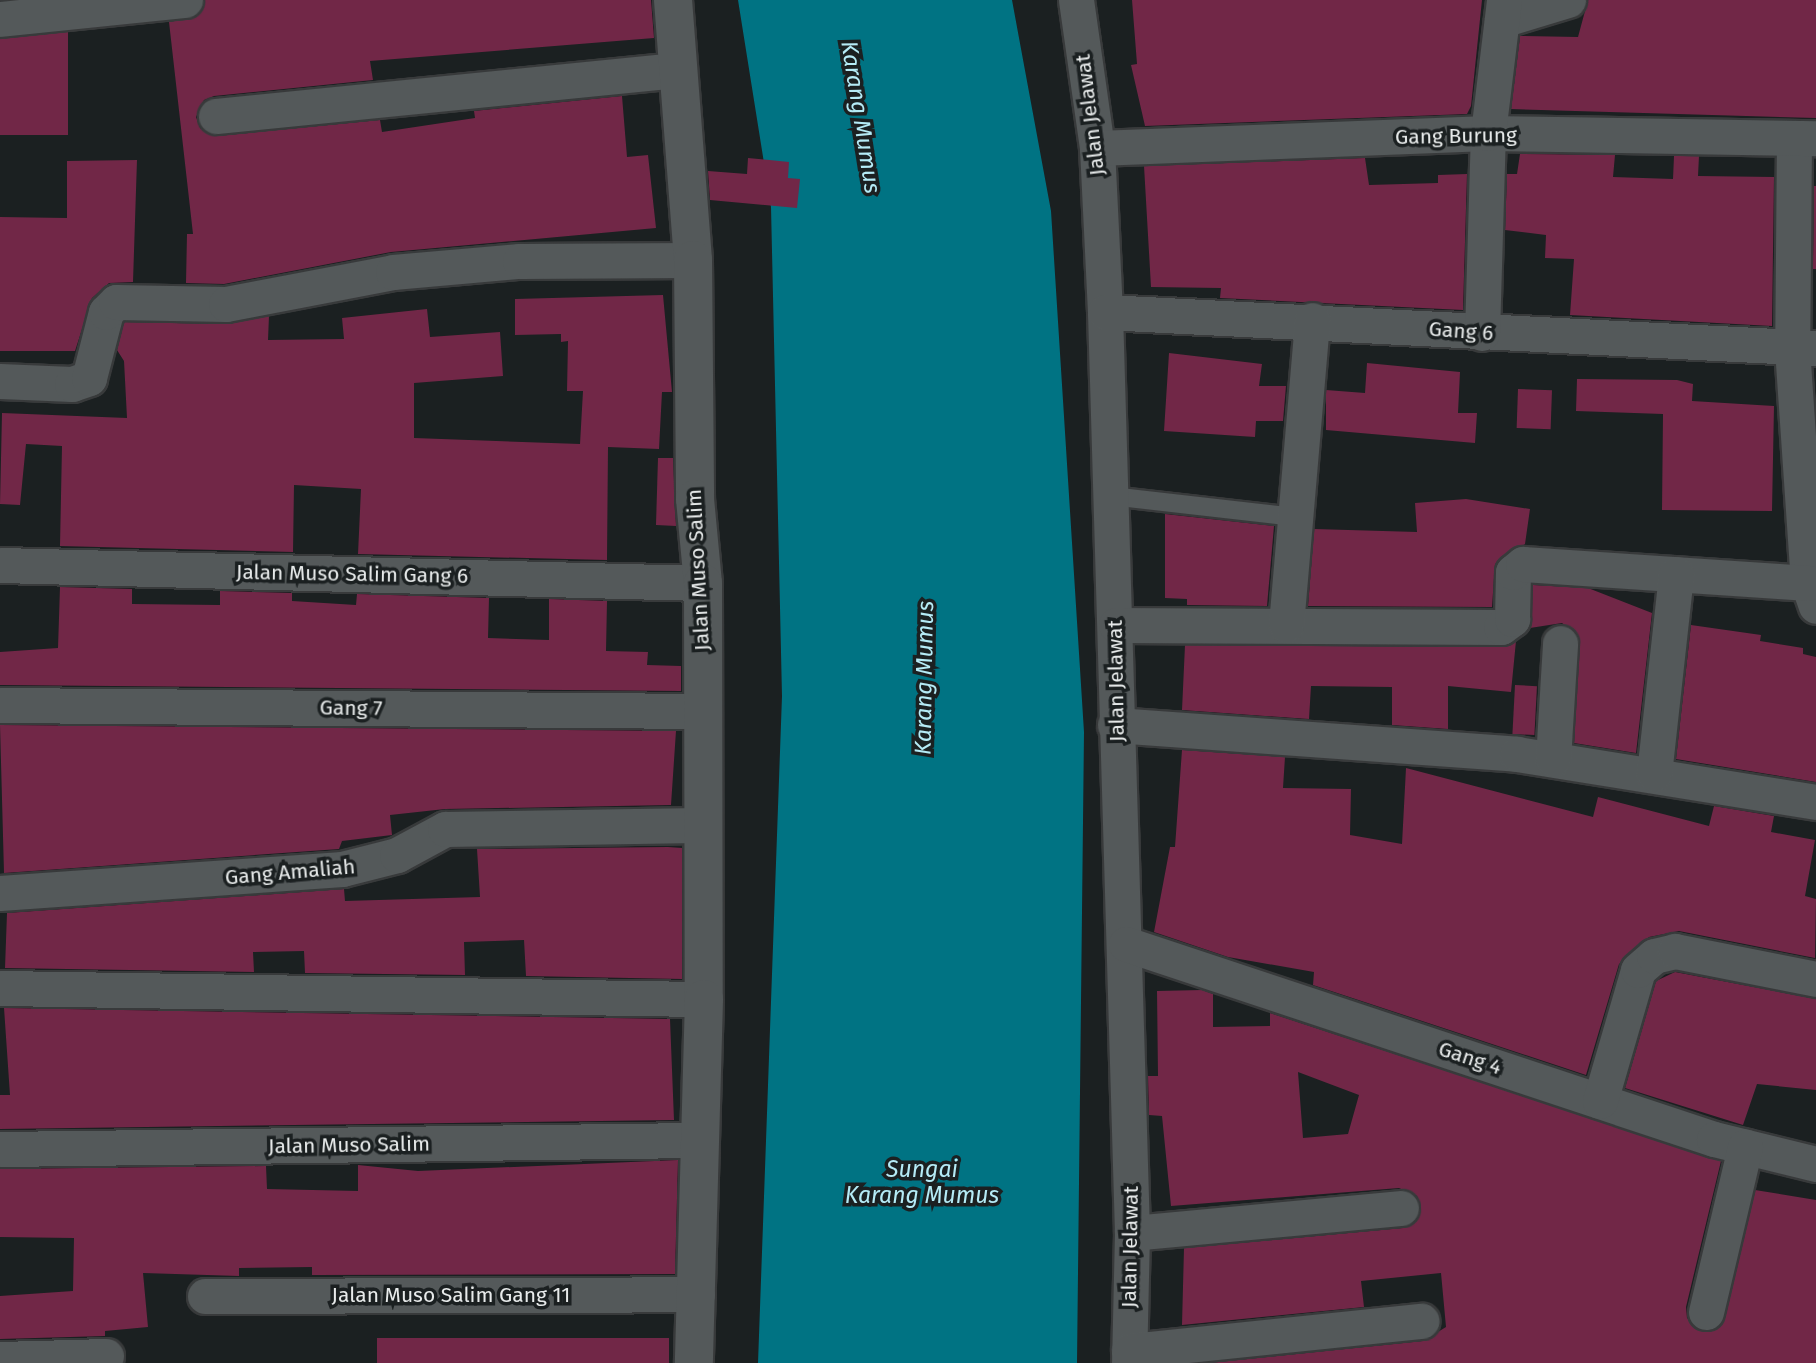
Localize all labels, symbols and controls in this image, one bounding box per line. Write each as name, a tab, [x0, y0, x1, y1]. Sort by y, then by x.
water label: Karang Mumus	[835, 39, 887, 195]
street label: Jalan Jelawat	[1070, 53, 1110, 177]
street label: Gang Burung	[1395, 122, 1517, 150]
street label: Gang 6	[1428, 316, 1494, 346]
street label: Jalan Muso Salim	[681, 489, 715, 651]
street label: Jalan Muso Salim Gang 6	[236, 559, 468, 589]
water label: Karang Mumus	[909, 601, 939, 755]
street label: Jalan Jelawat	[1102, 620, 1130, 742]
street label: Gang 7	[319, 695, 383, 721]
street label: Gang Amaliah	[224, 854, 356, 890]
street label: Gang 4	[1435, 1036, 1505, 1080]
street label: Jalan Muso Salim	[268, 1131, 430, 1159]
water label: Sungai Karang Mumus	[845, 1155, 999, 1209]
street label: Jalan Jelawat	[1116, 1186, 1144, 1308]
street label: Jalan Muso Salim Gang 11	[332, 1282, 570, 1308]

